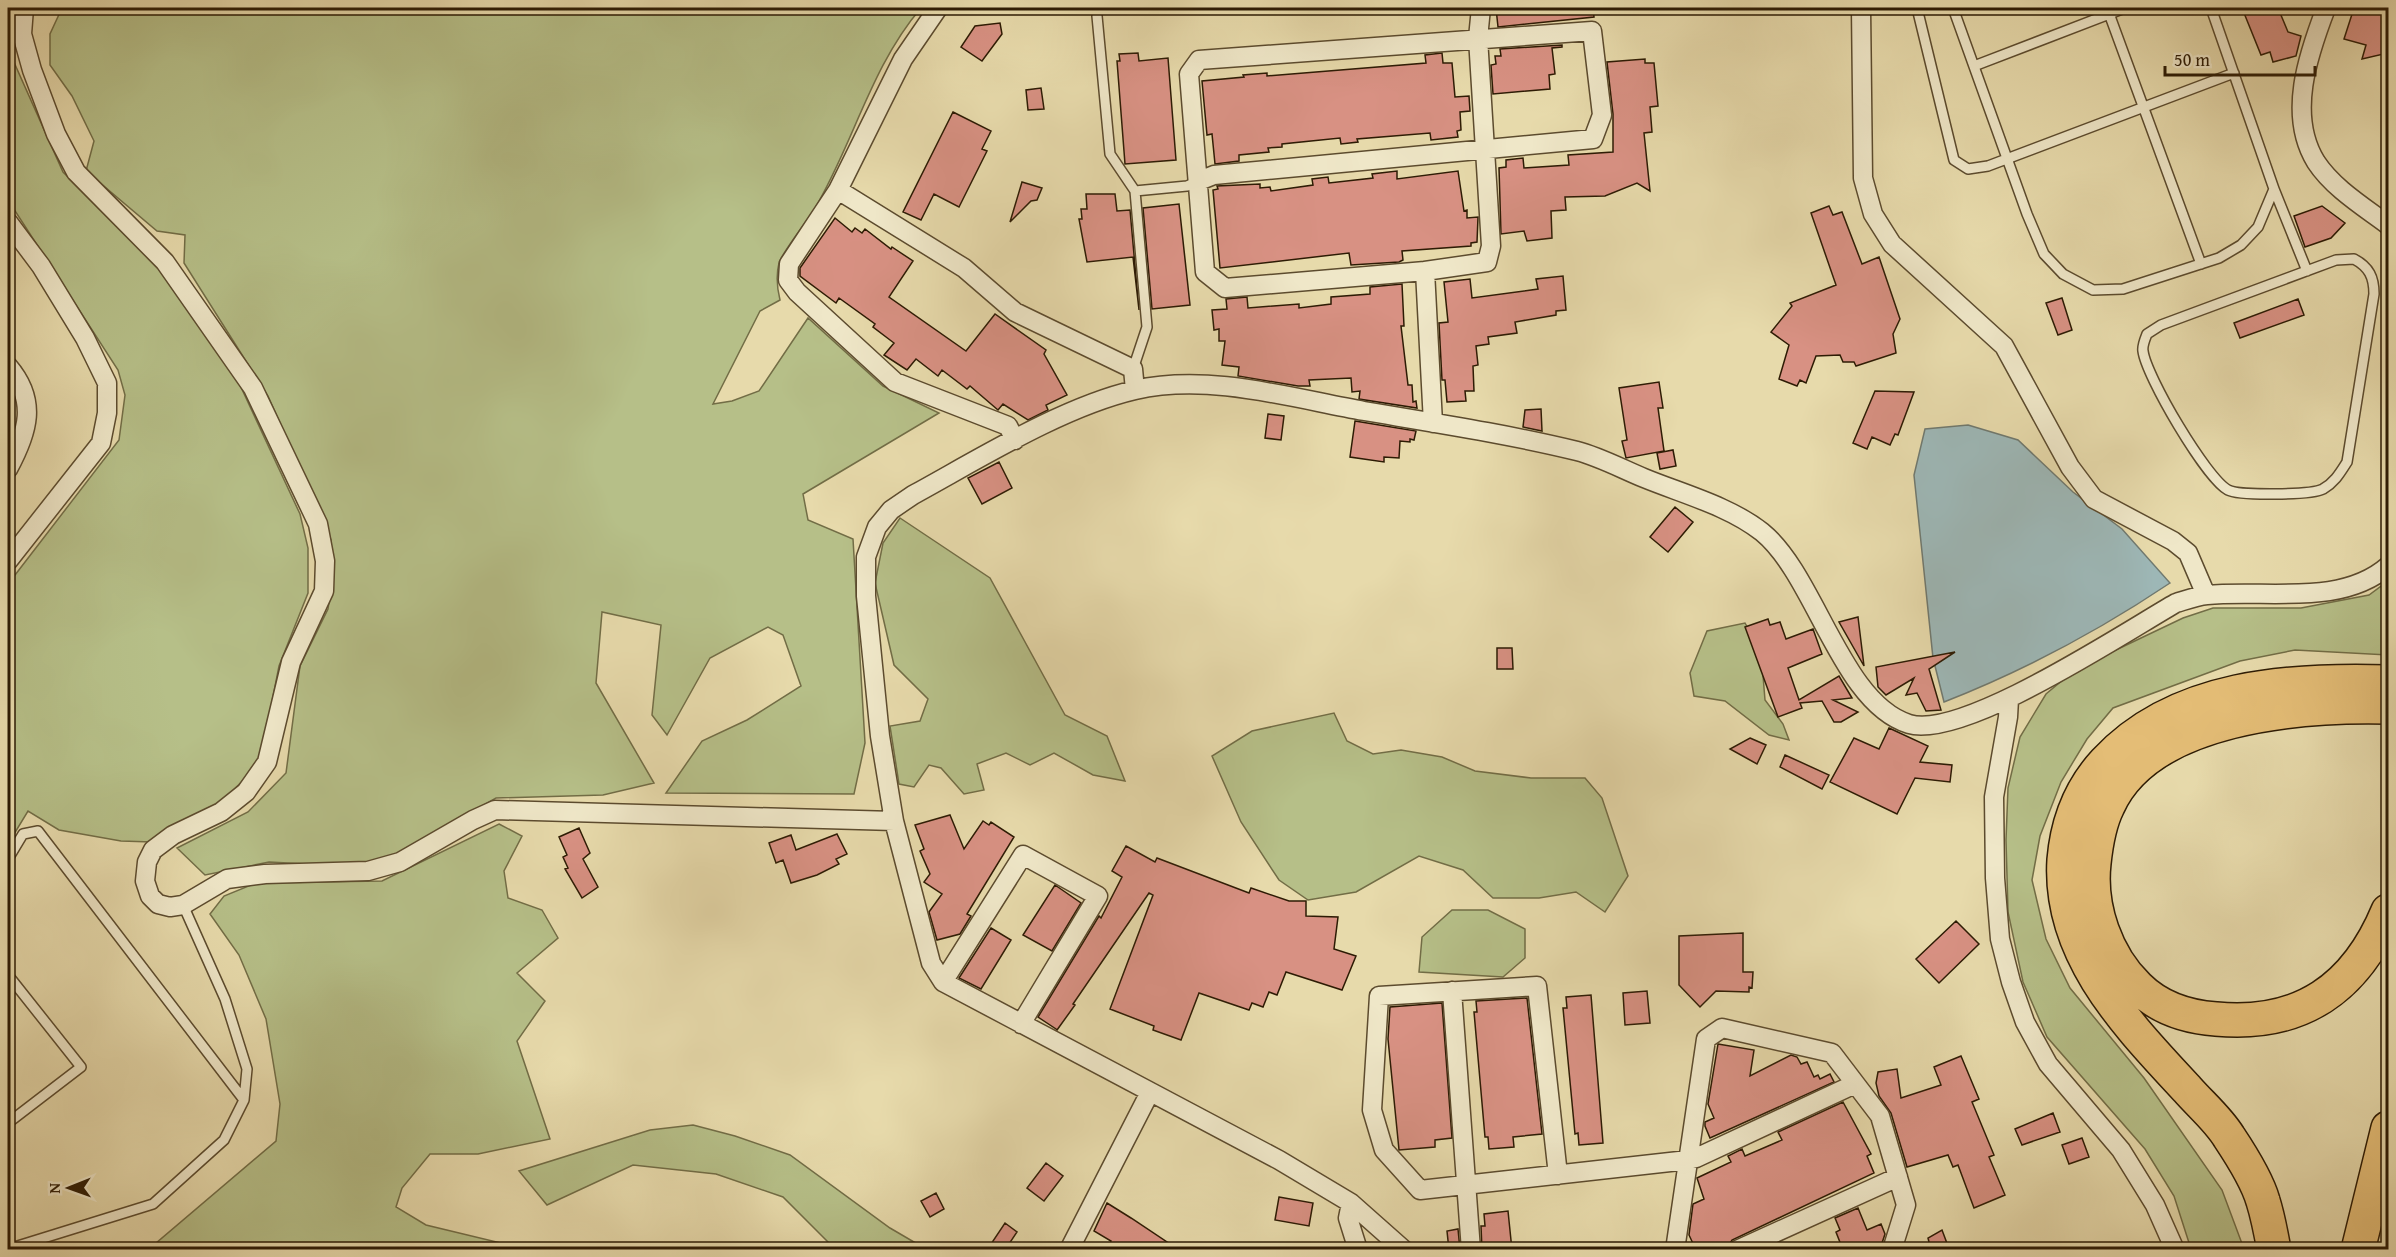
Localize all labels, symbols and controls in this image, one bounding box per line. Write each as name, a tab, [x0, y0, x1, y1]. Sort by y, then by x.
scale bar	[2165, 39, 2315, 77]
text: 50 m	[2174, 46, 2210, 73]
north arrow	[39, 1158, 99, 1218]
text: N	[42, 1182, 66, 1194]

